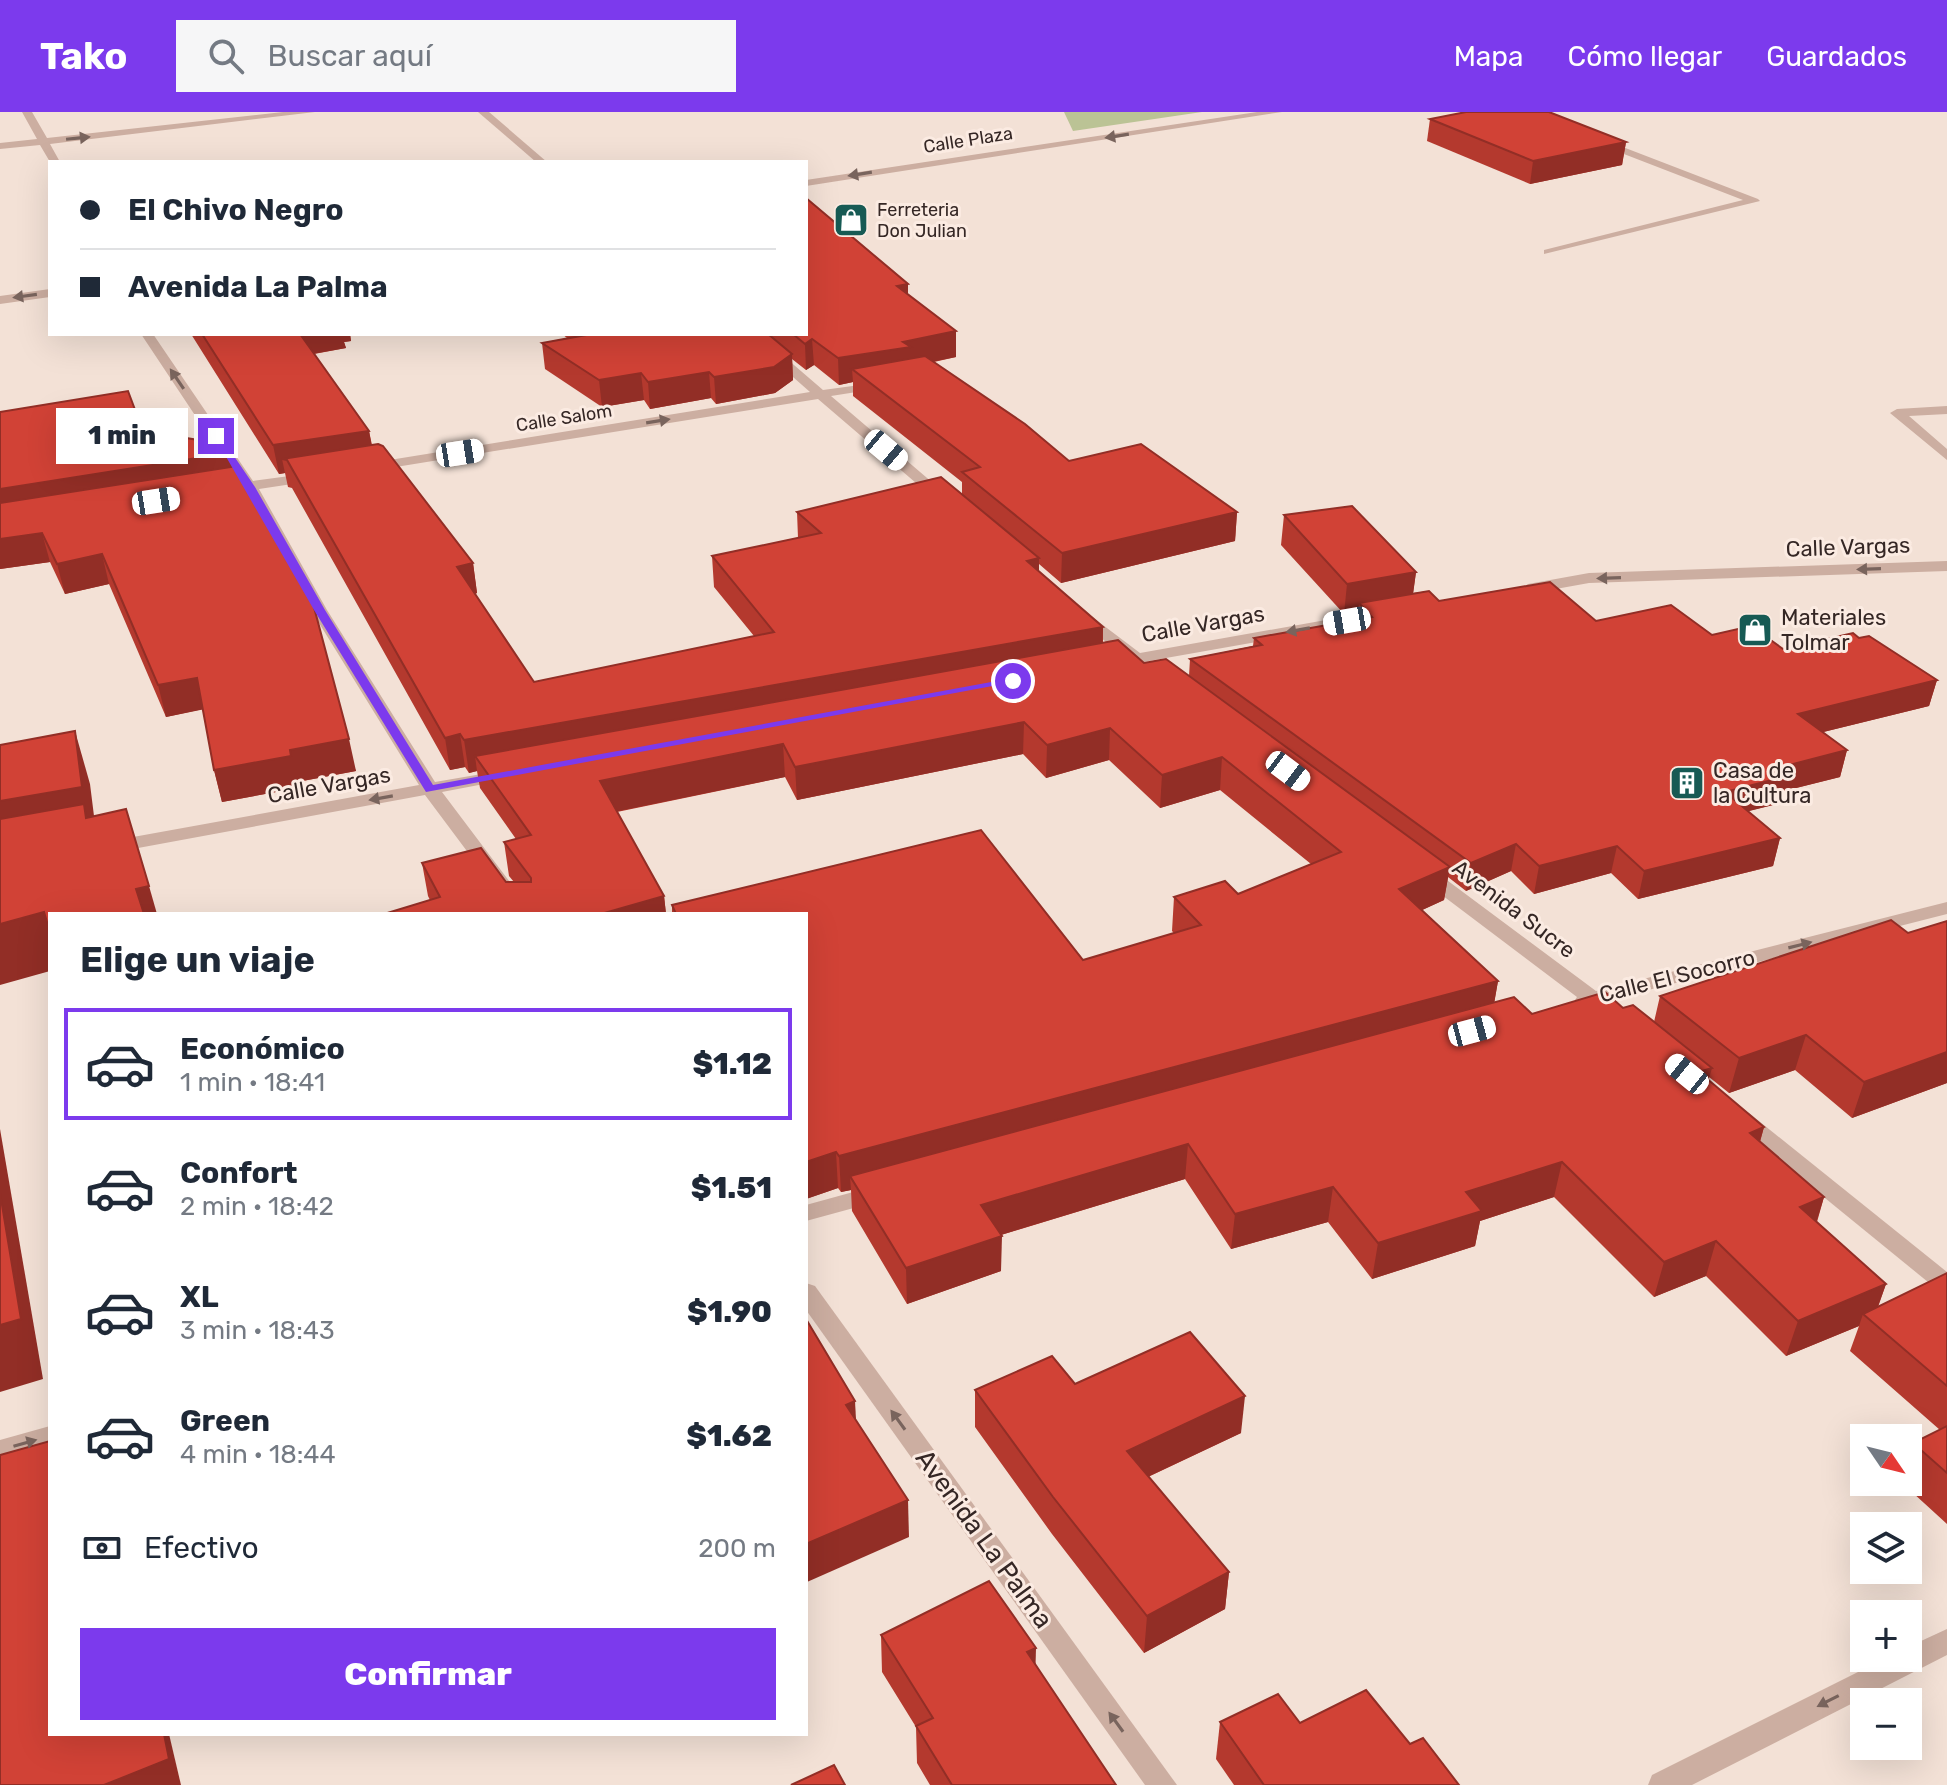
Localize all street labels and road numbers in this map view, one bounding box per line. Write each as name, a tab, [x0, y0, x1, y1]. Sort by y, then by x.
street label: Calle Plaza	[922, 122, 1014, 158]
street label: Calle Salom	[514, 400, 614, 436]
street label: Calle Vargas	[1785, 531, 1911, 563]
street label: Calle Vargas	[1139, 600, 1267, 648]
street label: Calle Vargas	[265, 761, 393, 809]
street label: Avenida Sucre	[1447, 854, 1581, 964]
street label: Calle El Socorro	[1596, 944, 1758, 1008]
street label: Avenida La Palma	[909, 1444, 1059, 1634]

